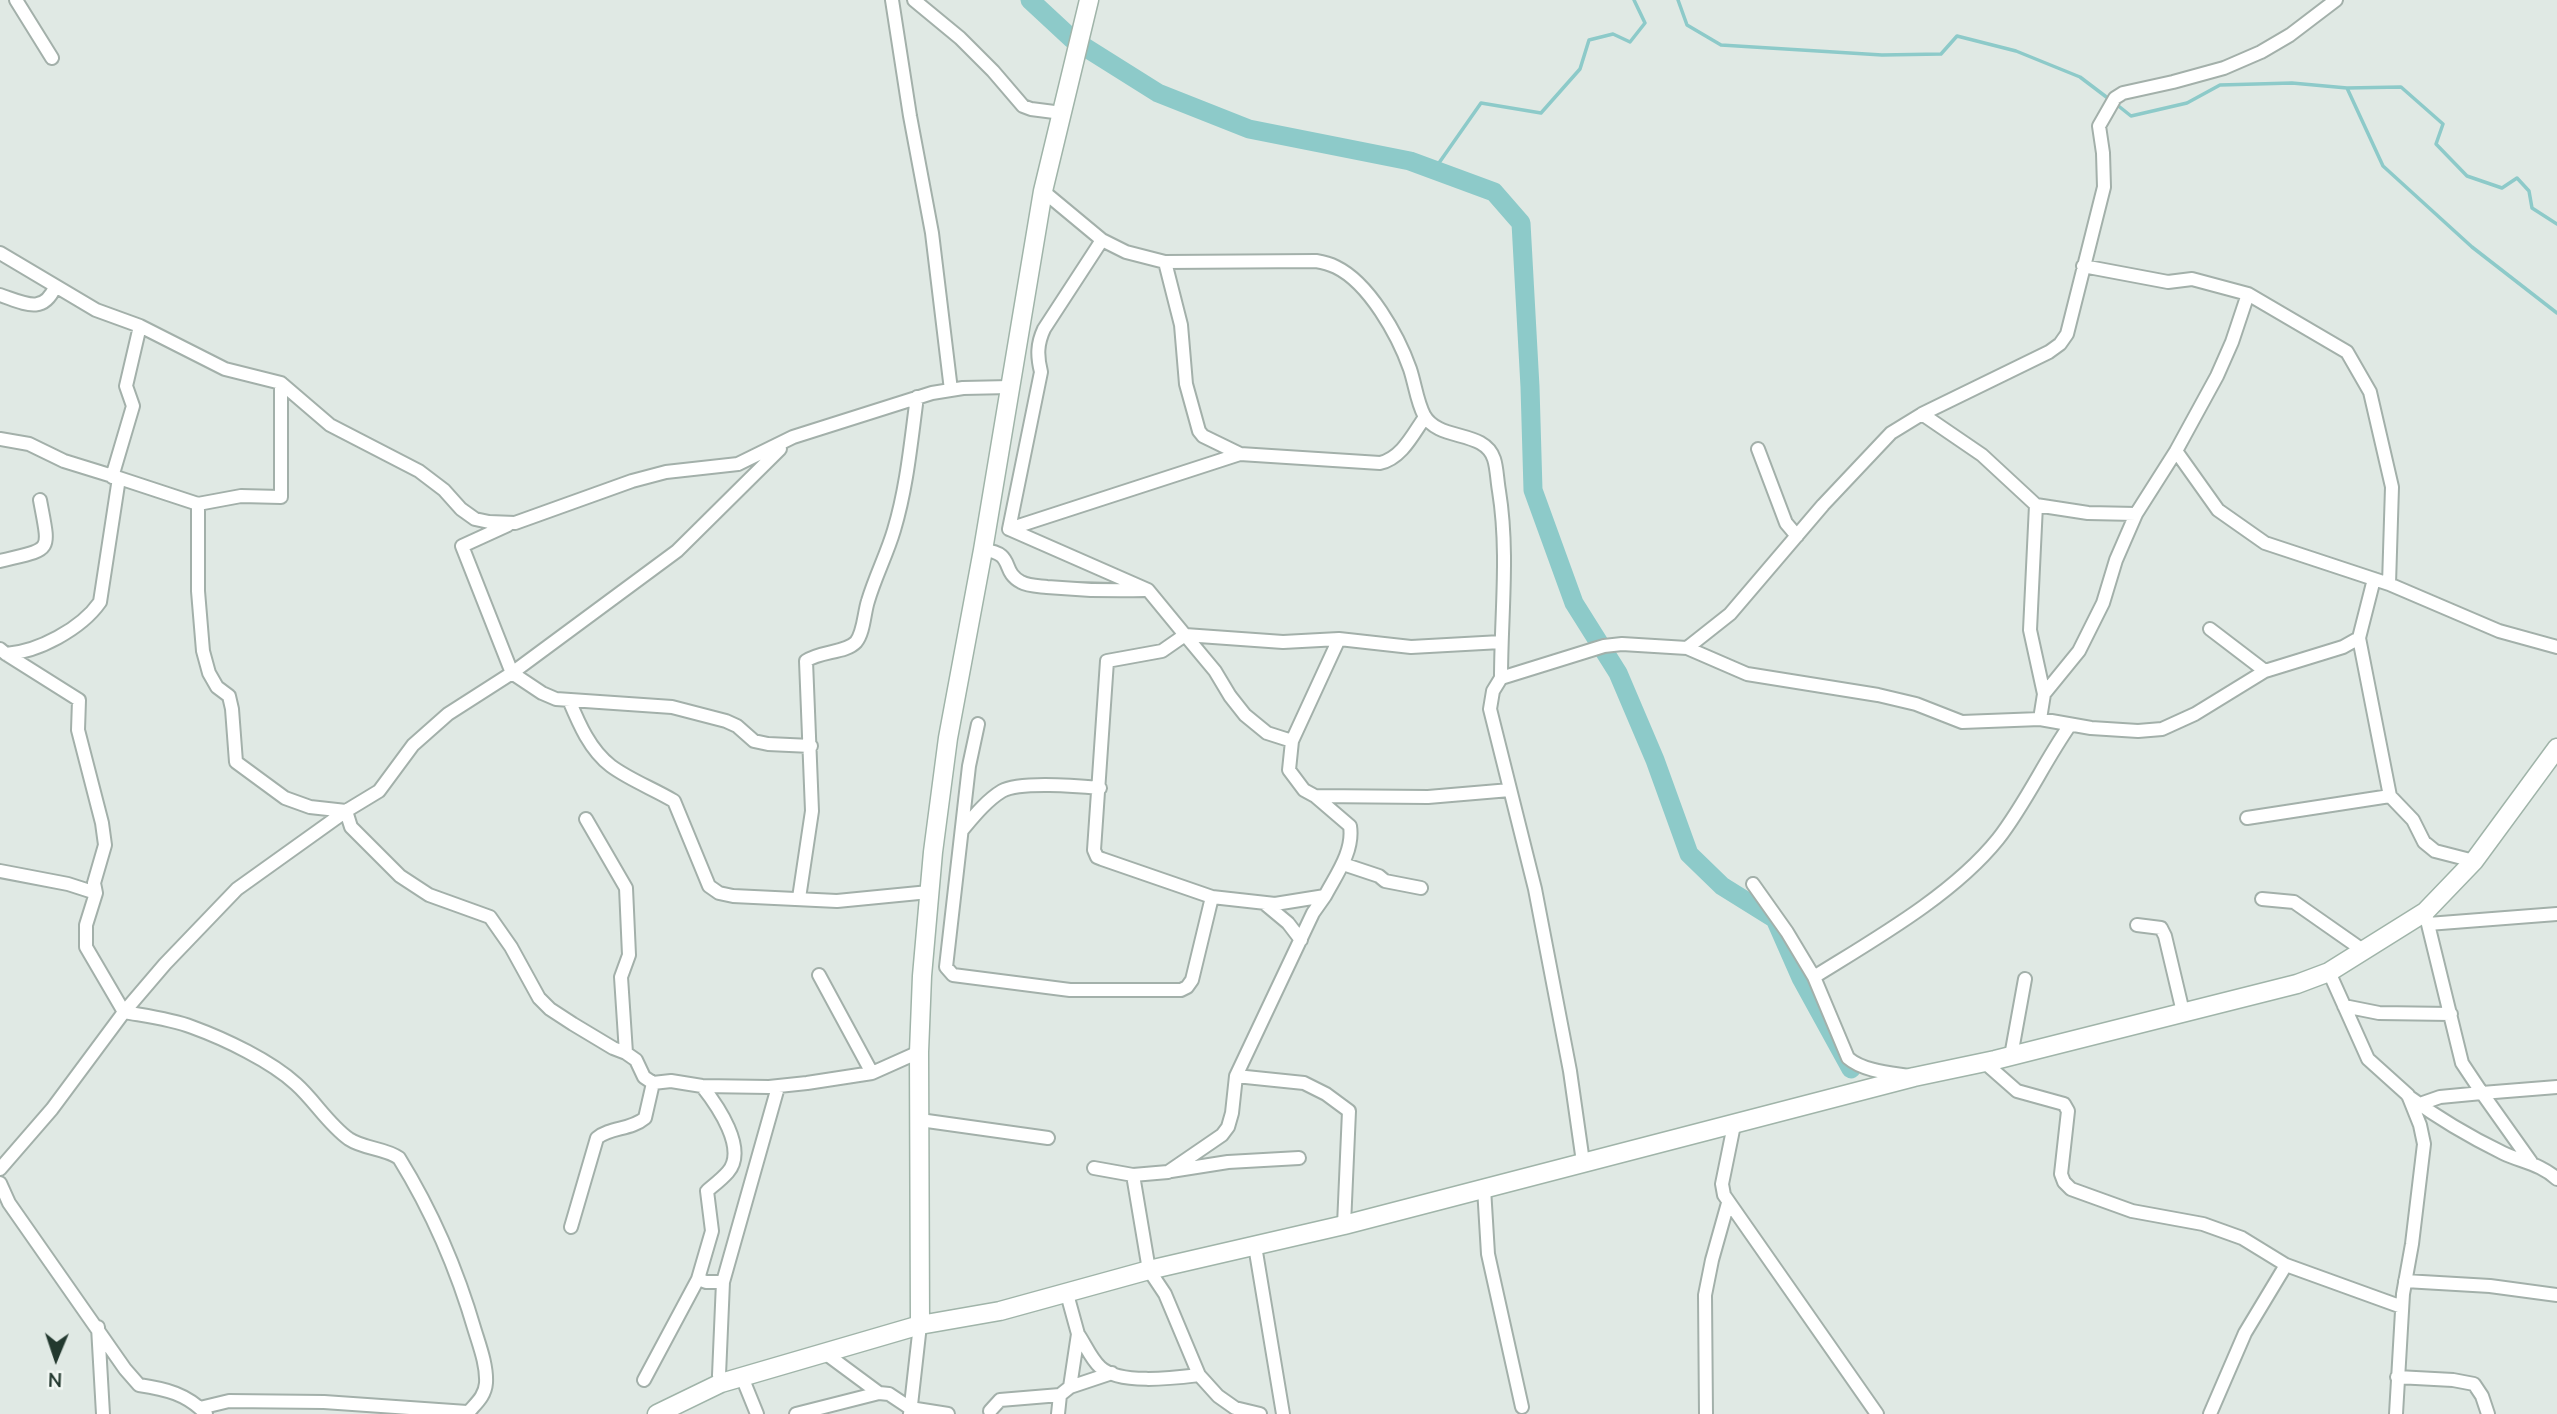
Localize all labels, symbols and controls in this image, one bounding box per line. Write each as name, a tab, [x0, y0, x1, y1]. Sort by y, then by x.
north arrow	[21, 1323, 91, 1393]
text: N	[48, 1366, 63, 1392]

